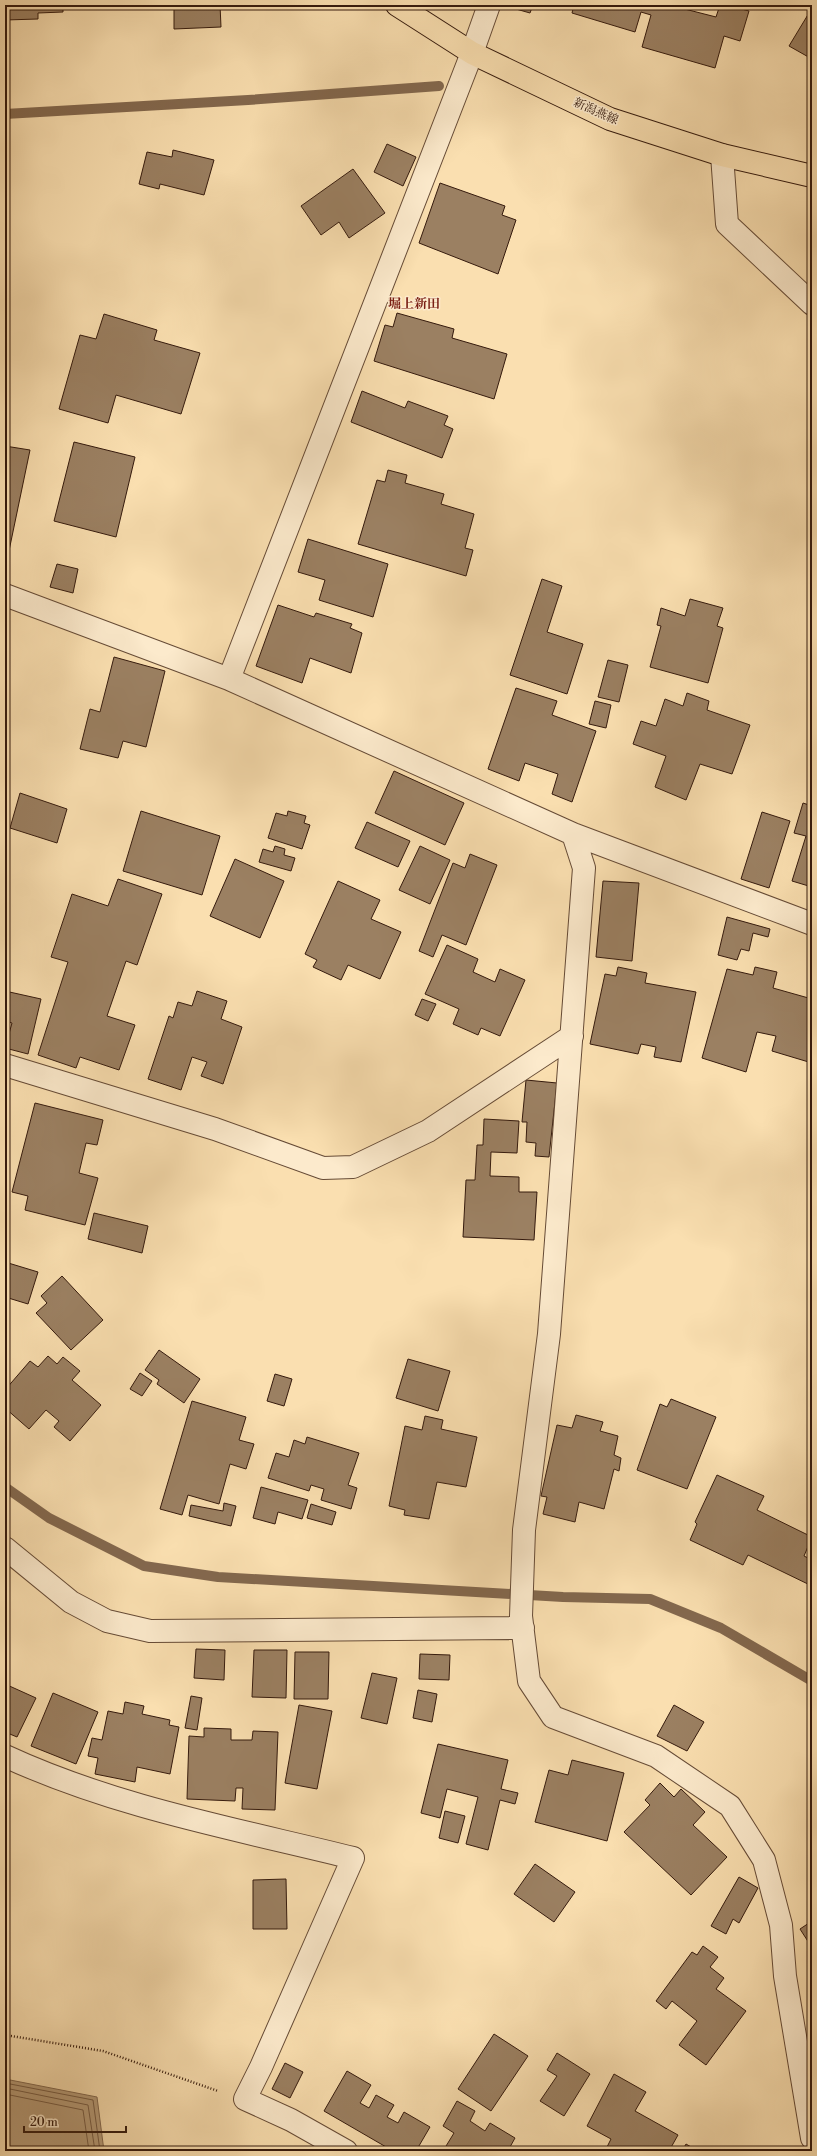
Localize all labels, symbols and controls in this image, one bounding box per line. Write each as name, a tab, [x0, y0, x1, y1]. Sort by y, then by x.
street label: 新潟燕線	[571, 95, 621, 128]
district label: 堀上新田	[388, 296, 440, 312]
scale bar	[24, 2108, 126, 2134]
text: 20 m	[30, 2115, 58, 2130]

